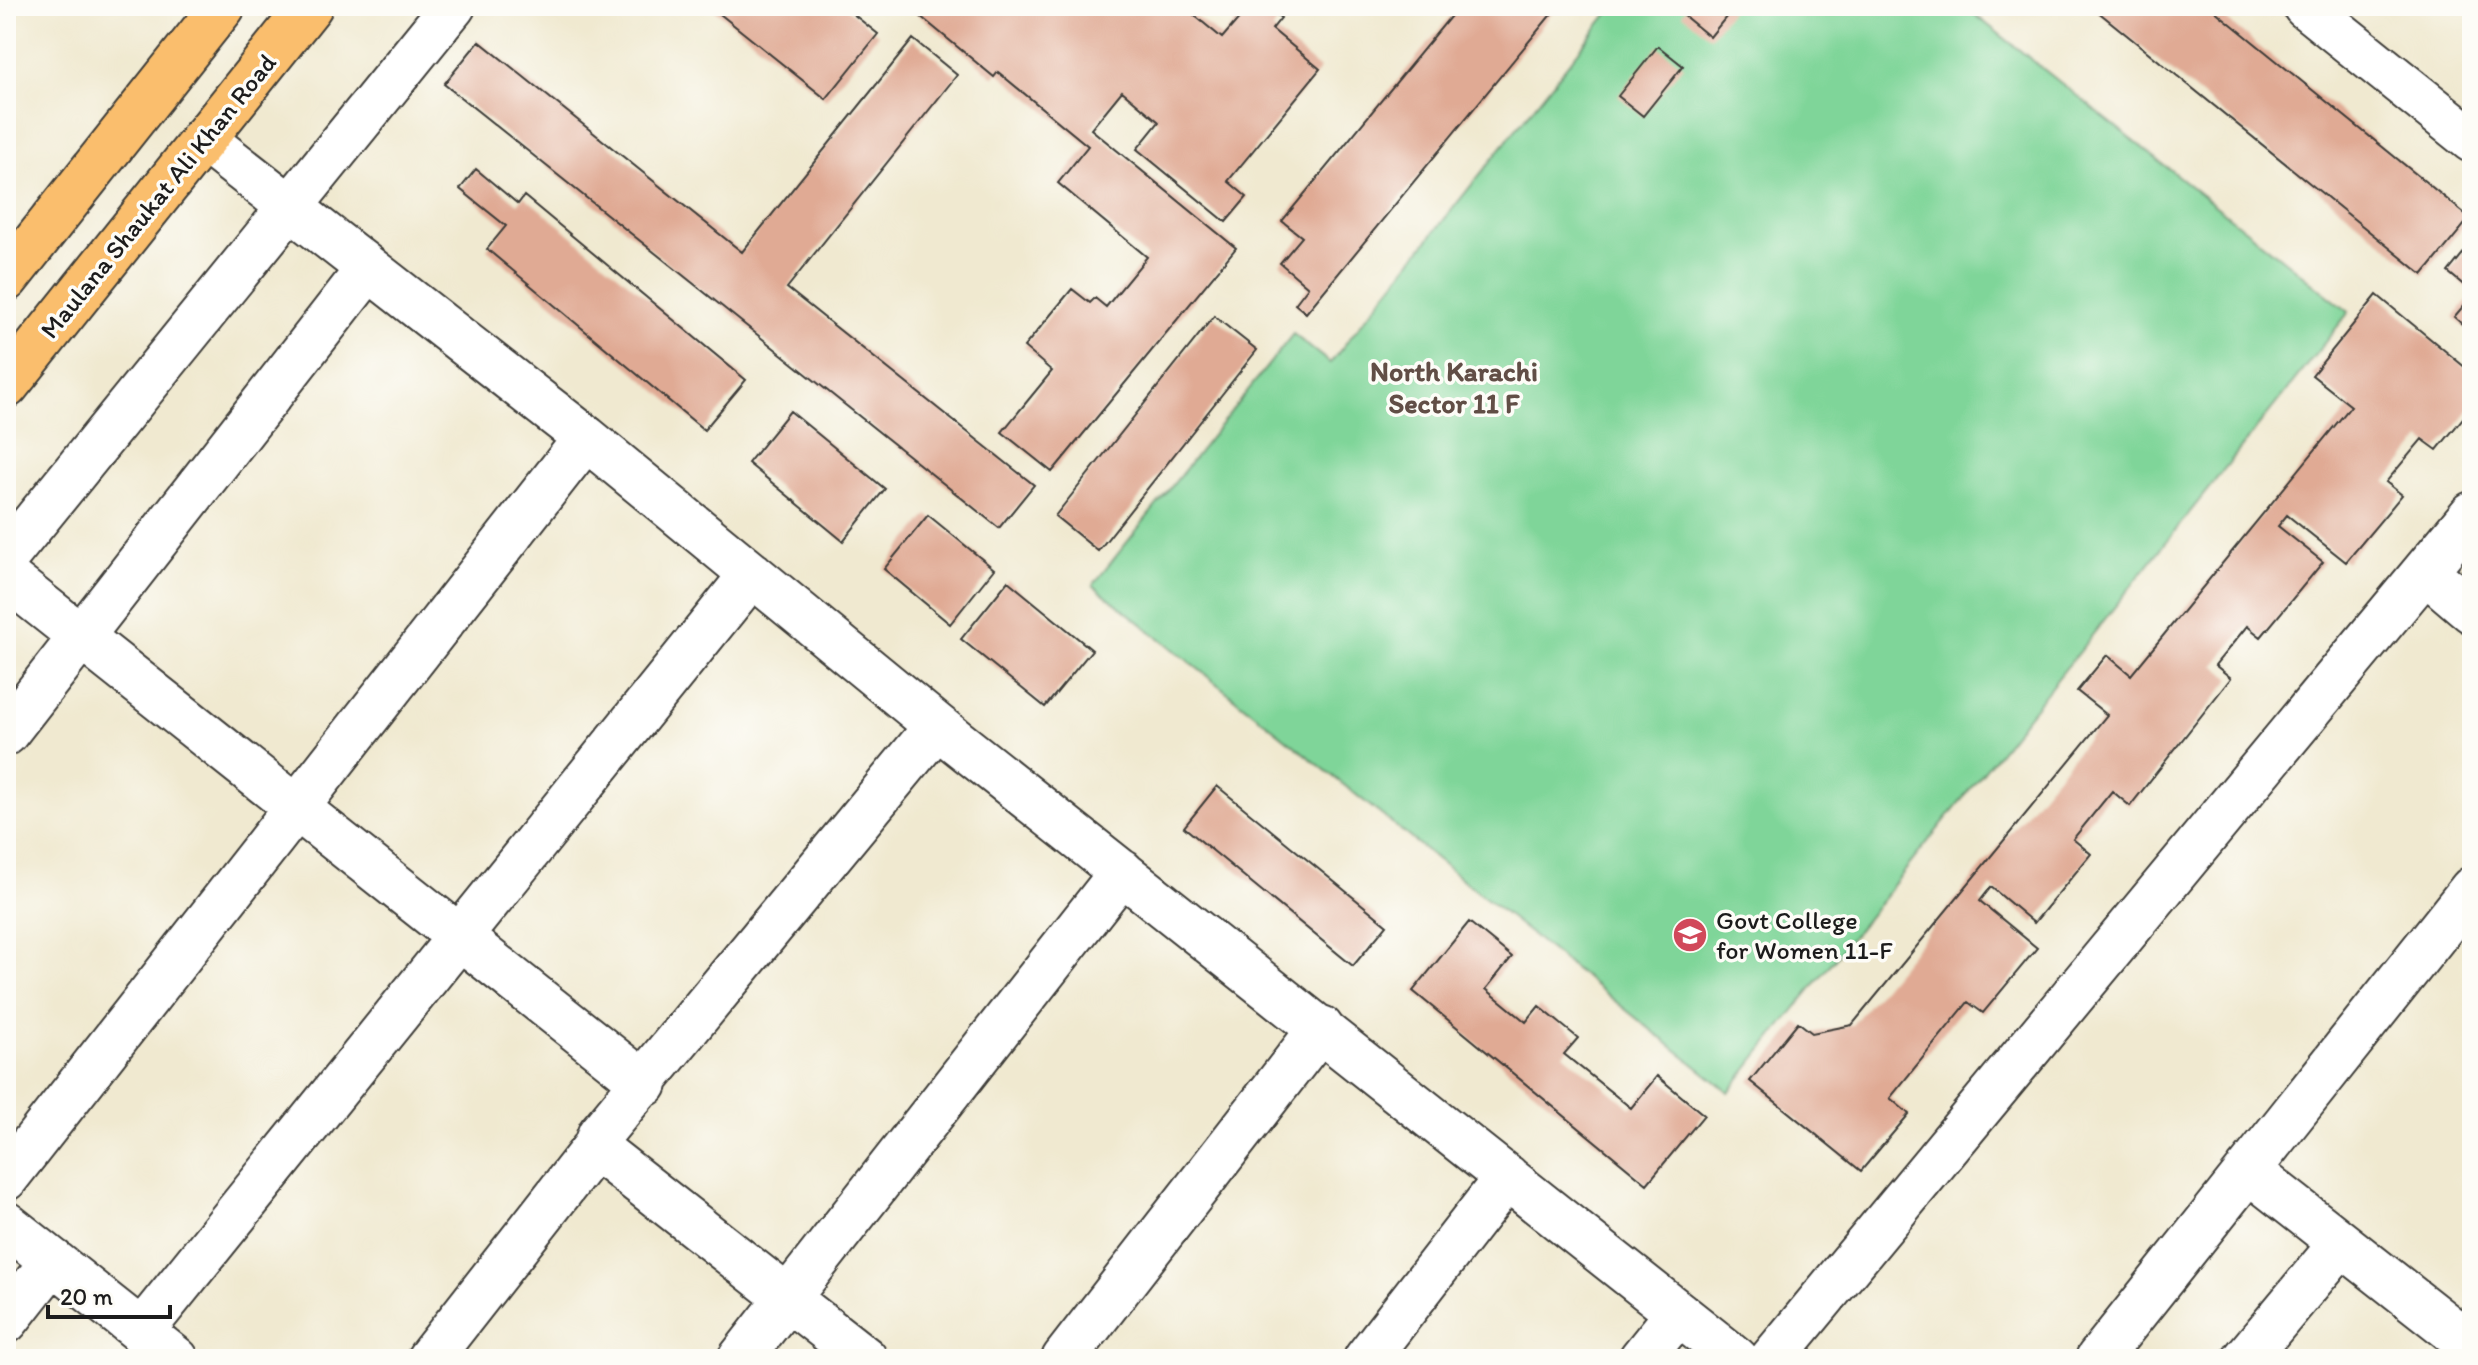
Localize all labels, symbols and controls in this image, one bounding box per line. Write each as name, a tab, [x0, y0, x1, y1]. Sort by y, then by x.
street label: Maulana Shaukat Ali Khan Road	[33, 47, 283, 345]
district label: North Karachi Sector 11 F	[1370, 354, 1538, 420]
place label: Govt College for Women 11-F	[1716, 904, 1893, 966]
school or university icon: Govt College for Women 11-F	[1671, 916, 1709, 954]
scale bar	[48, 1269, 170, 1319]
text: 20 m	[60, 1282, 113, 1311]

